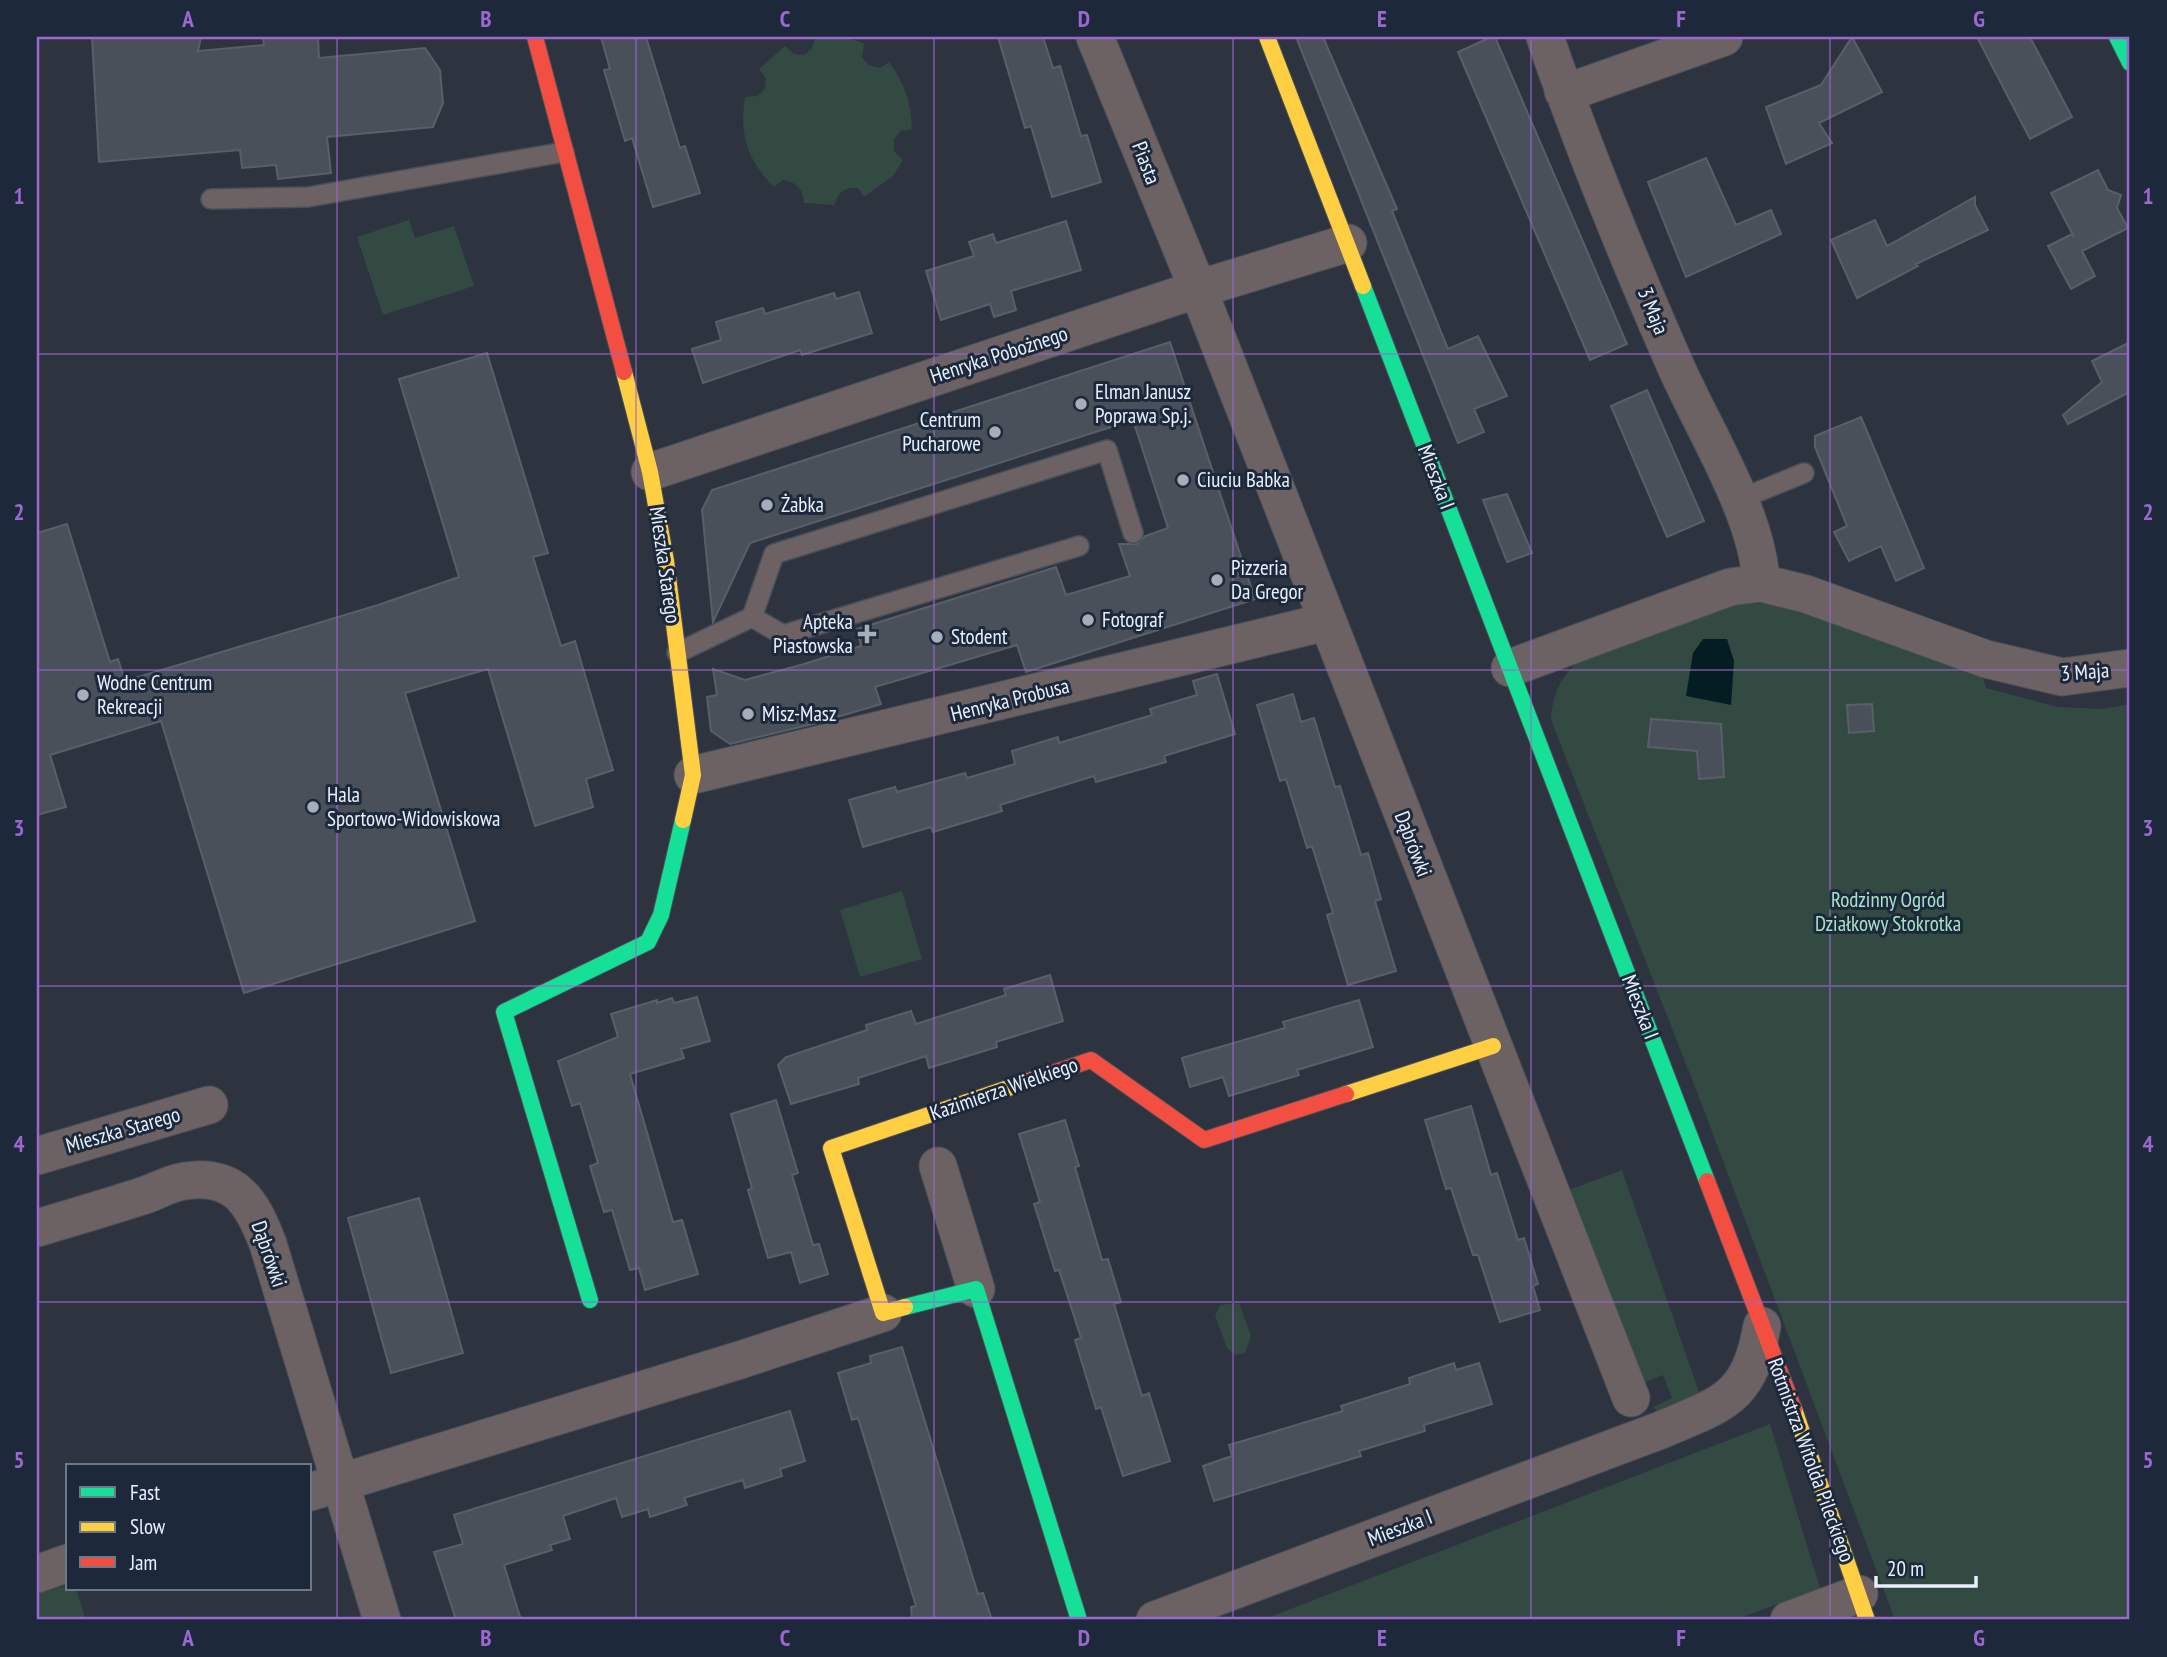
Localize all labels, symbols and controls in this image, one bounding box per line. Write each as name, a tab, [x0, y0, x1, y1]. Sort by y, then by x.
text: A	[181, 4, 194, 33]
text: B	[480, 4, 492, 33]
text: C	[780, 4, 791, 33]
text: D	[1078, 4, 1090, 33]
text: E	[1377, 4, 1387, 33]
text: F	[1676, 4, 1686, 33]
text: G	[1973, 4, 1985, 33]
street label: Piasta	[1126, 138, 1167, 188]
text: 1	[14, 181, 25, 210]
text: 1	[2143, 181, 2154, 210]
street label: 3 Maja	[1632, 283, 1675, 338]
street label: Henryka Pobożnego	[927, 320, 1071, 389]
place label: Elman Janusz Poprawa Sp.j.	[1095, 378, 1192, 429]
marker: Elman Janusz Poprawa Sp.j.	[1073, 396, 1089, 412]
place label: Centrum Pucharowe	[902, 406, 981, 457]
marker: Centrum Pucharowe	[987, 424, 1003, 440]
street label: Mieszka I	[1412, 441, 1461, 513]
place label: Ciuciu Babka	[1197, 466, 1290, 493]
marker: Ciuciu Babka	[1175, 472, 1191, 488]
place label: Żabka	[781, 491, 824, 518]
text: 2	[14, 497, 25, 526]
marker: Żabka	[759, 497, 775, 513]
text: 2	[2143, 497, 2154, 526]
street label: Mieszka Starego	[644, 505, 687, 625]
place label: Pizzeria Da Gregor	[1231, 554, 1304, 605]
marker: Pizzeria Da Gregor	[1209, 572, 1225, 588]
place label: Fotograf	[1102, 606, 1164, 633]
place label: Apteka Piastowska	[773, 608, 853, 659]
marker: Fotograf	[1080, 612, 1096, 628]
place label: Stodent	[951, 623, 1008, 650]
marker: Apteka Piastowska	[859, 626, 875, 642]
marker: Stodent	[929, 629, 945, 645]
street label: 3 Maja	[2060, 656, 2110, 687]
place label: Wodne Centrum Rekreacji	[97, 669, 212, 720]
street label: Henryka Probusa	[948, 672, 1072, 727]
marker: Wodne Centrum Rekreacji	[75, 687, 91, 703]
place label: Misz-Masz	[762, 700, 836, 727]
marker: Misz-Masz	[740, 706, 756, 722]
place label: Hala Sportowo-Widowiskowa	[327, 781, 501, 832]
marker: Hala Sportowo-Widowiskowa	[305, 799, 321, 815]
street label: Dąbrówki	[1389, 807, 1438, 881]
text: 3	[14, 813, 25, 842]
text: 3	[2143, 813, 2154, 842]
park label: Rodzinny Ogród Działkowy Stokrotka	[1815, 886, 1961, 937]
street label: Mieszka I	[1616, 971, 1665, 1043]
street label: Kazimierza Wielkiego	[926, 1051, 1081, 1126]
street label: Mieszka Starego	[63, 1100, 183, 1159]
text: 4	[14, 1129, 25, 1158]
text: 4	[2143, 1129, 2154, 1158]
street label: Dąbrówki	[246, 1217, 293, 1291]
street label: Rotmistrza Witolda Pileckiego	[1762, 1354, 1861, 1566]
text: 5	[14, 1445, 25, 1474]
text: 5	[2143, 1445, 2154, 1474]
legend	[66, 1464, 312, 1590]
text: Fast	[130, 1479, 160, 1506]
street label: Mieszka I	[1364, 1503, 1436, 1552]
text: Slow	[130, 1513, 166, 1540]
scale bar	[1876, 1545, 1976, 1589]
text: Jam	[129, 1549, 157, 1576]
text: 20 m	[1887, 1555, 1924, 1582]
text: A	[181, 1623, 194, 1652]
text: B	[480, 1623, 492, 1652]
text: C	[780, 1623, 791, 1652]
text: D	[1078, 1623, 1090, 1652]
text: E	[1377, 1623, 1387, 1652]
text: F	[1676, 1623, 1686, 1652]
text: G	[1973, 1623, 1985, 1652]

